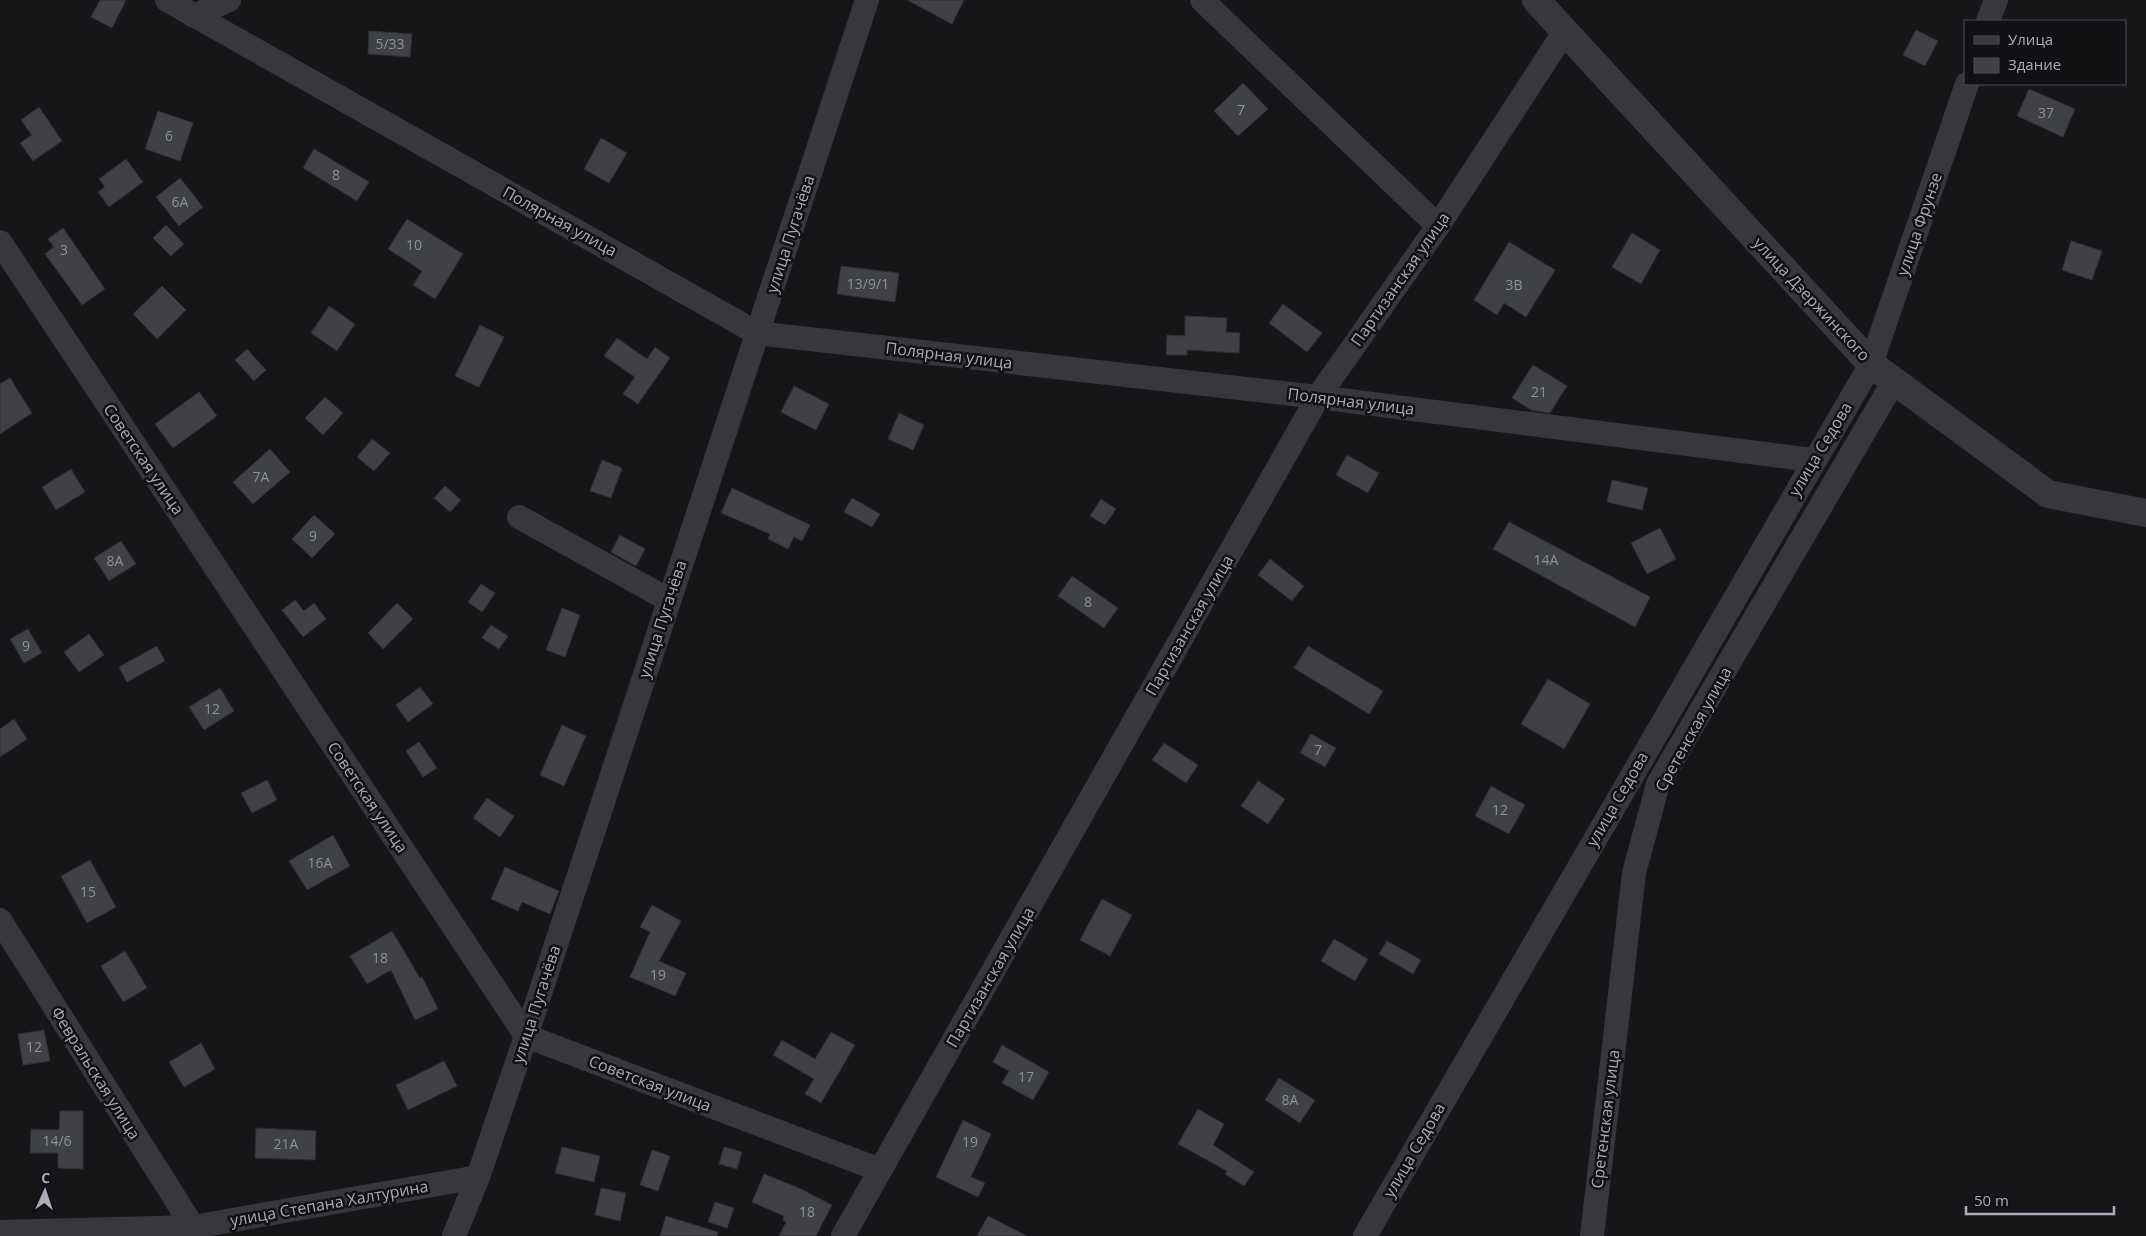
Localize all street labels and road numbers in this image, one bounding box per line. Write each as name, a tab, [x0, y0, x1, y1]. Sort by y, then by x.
street label: улица Фрунзе	[1891, 169, 1947, 279]
street label: улица Пугачёва	[761, 172, 819, 296]
street label: Полярная улица	[499, 181, 621, 261]
street label: Партизанская улица	[1345, 208, 1455, 350]
street label: улица Дзержинского	[1749, 232, 1875, 366]
street label: Полярная улица	[884, 336, 1014, 374]
street label: Полярная улица	[1286, 382, 1416, 420]
street label: улица Седова	[1783, 398, 1857, 500]
street label: Советская улица	[99, 399, 189, 519]
street label: Партизанская улица	[1140, 551, 1238, 699]
street label: улица Пугачёва	[633, 557, 691, 681]
street label: Сретенская улица	[1650, 663, 1736, 795]
street label: Советская улица	[323, 737, 413, 857]
street label: улица Седова	[1581, 747, 1653, 851]
street label: Партизанская улица	[941, 903, 1039, 1051]
street label: улица Пугачёва	[507, 942, 565, 1066]
street label: Февральская улица	[46, 1003, 146, 1143]
street label: Сретенская улица	[1586, 1048, 1624, 1190]
street label: Советская улица	[586, 1050, 714, 1116]
street label: улица Седова	[1378, 1098, 1450, 1202]
street label: улица Степана Халтурина	[228, 1175, 430, 1231]

